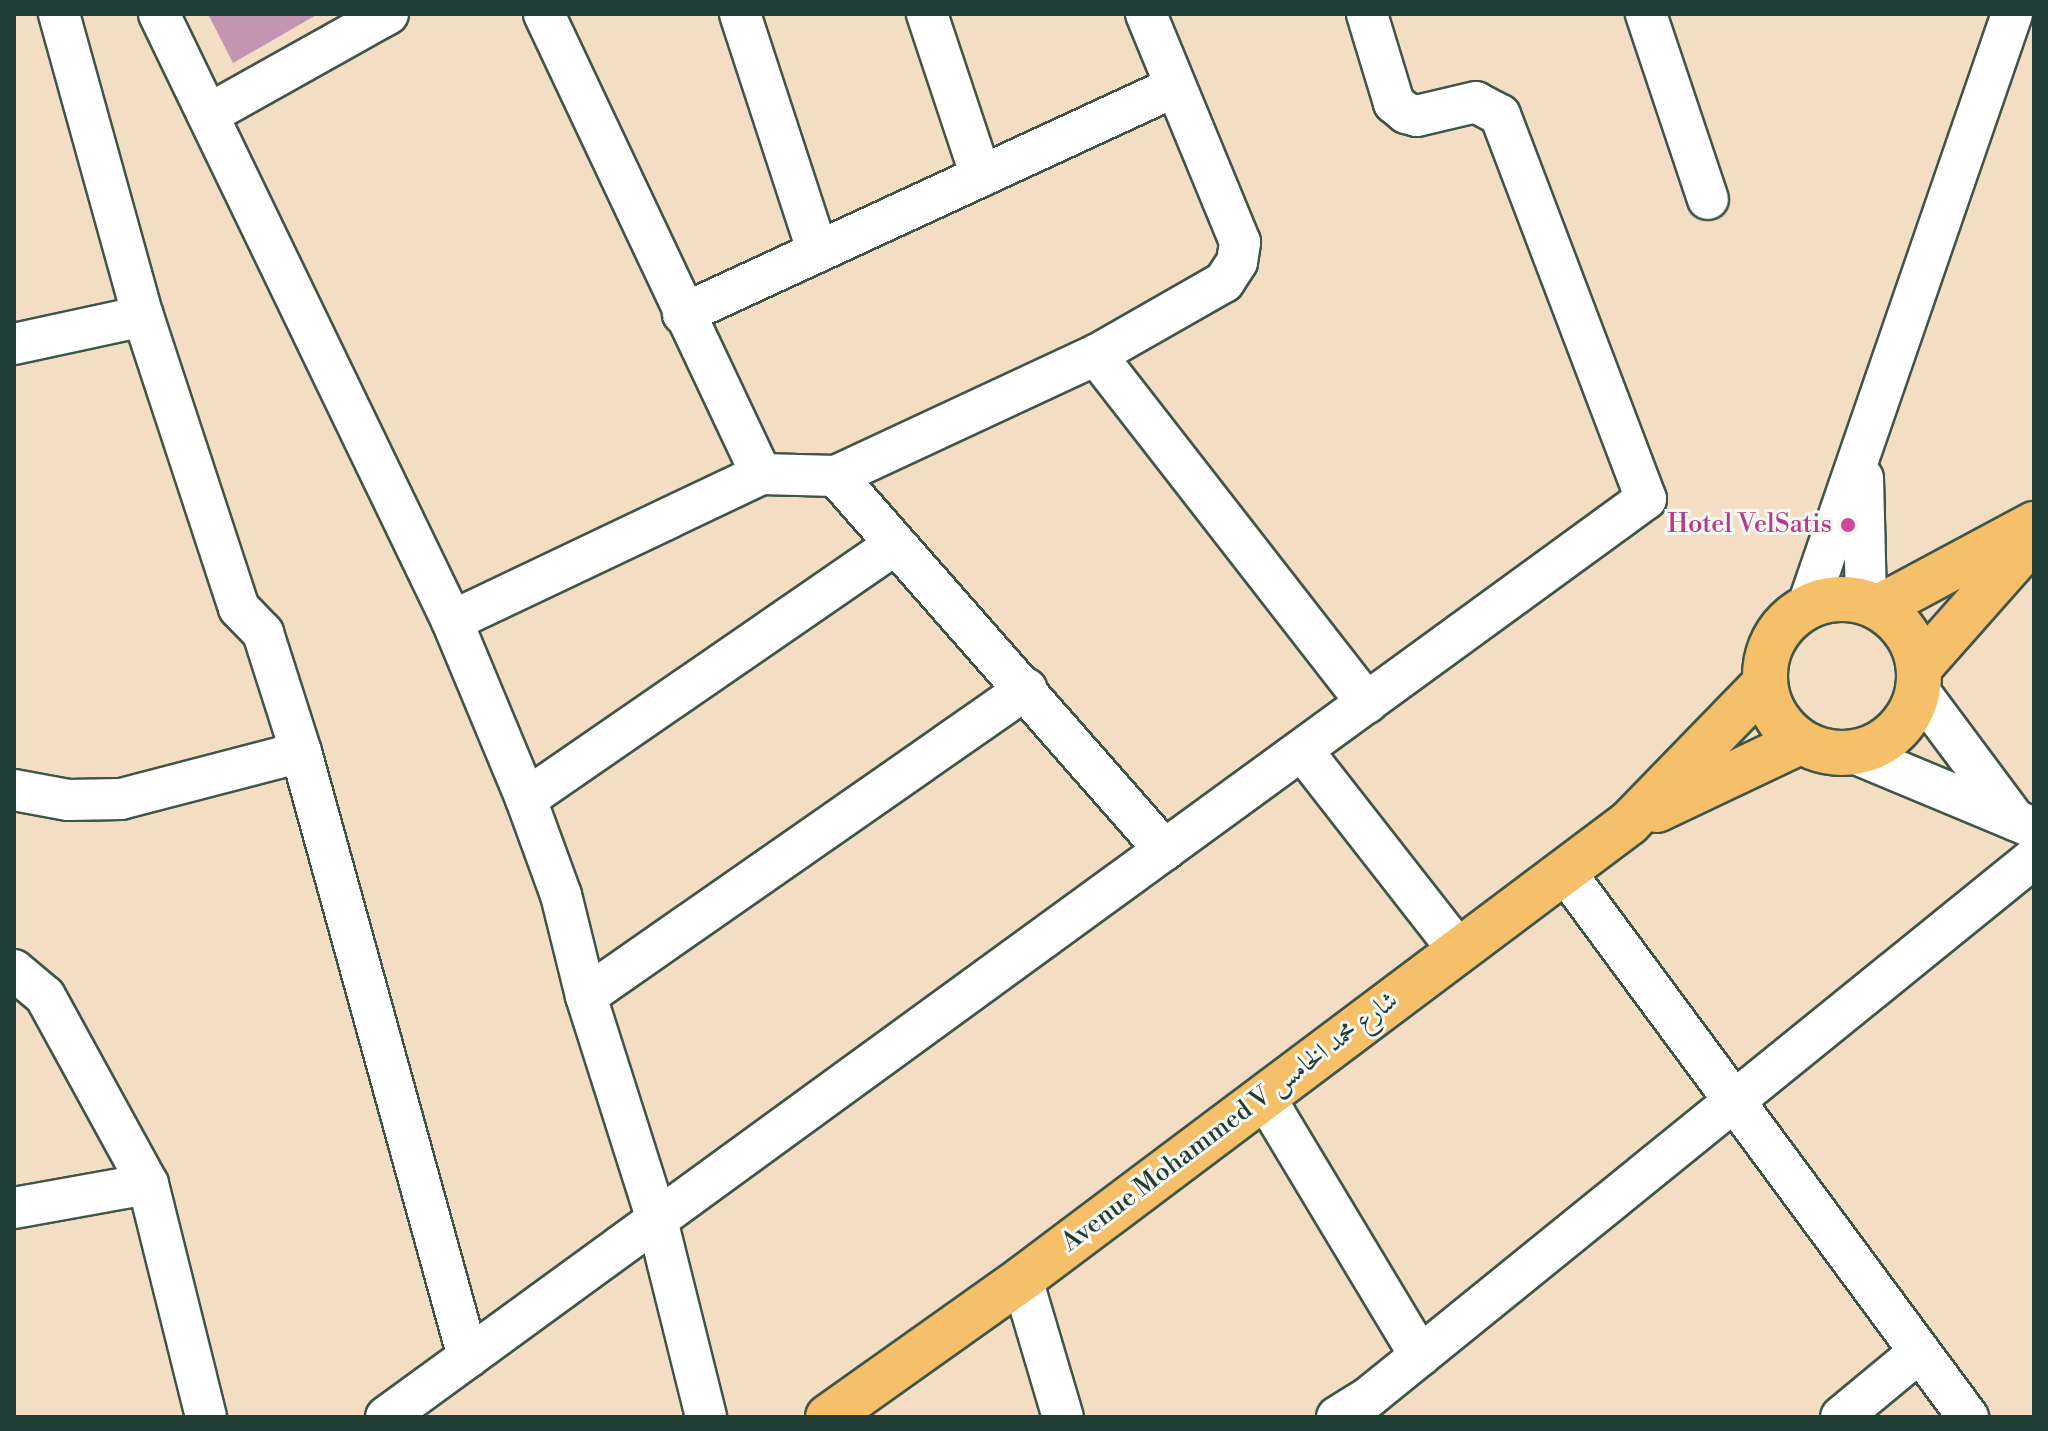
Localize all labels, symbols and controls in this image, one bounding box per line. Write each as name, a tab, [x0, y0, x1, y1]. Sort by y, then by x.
place label: Hotel VelSatis	[1667, 509, 1832, 541]
marker: Hotel VelSatis	[1839, 516, 1857, 534]
street label: Avenue Mohammed V شارع محمد الخامس	[1056, 985, 1404, 1259]

